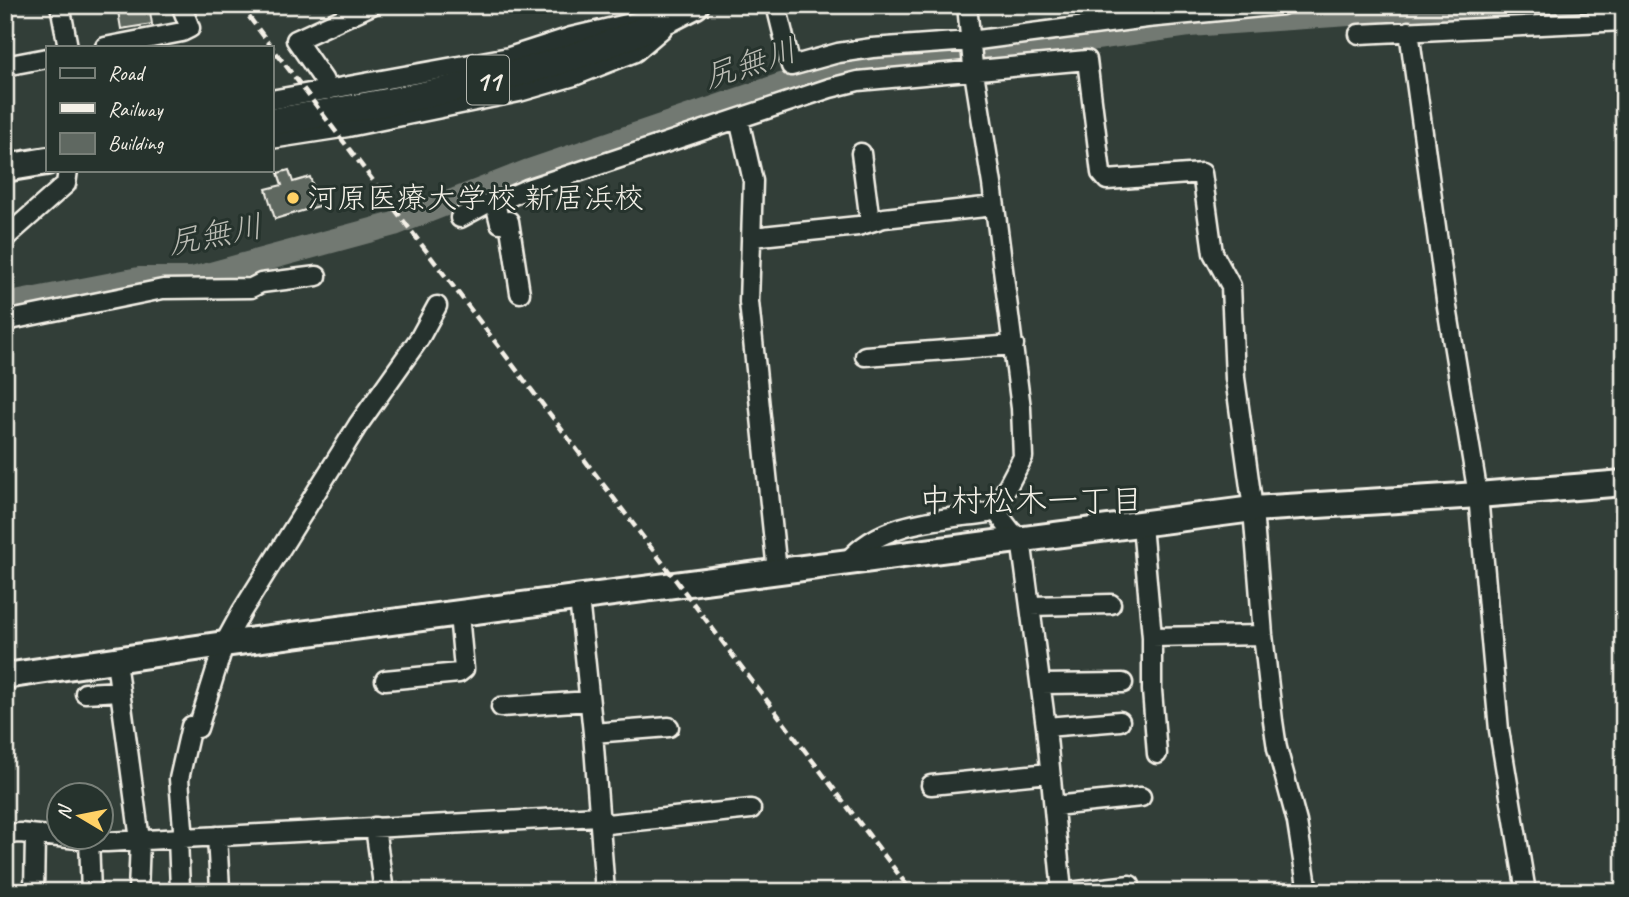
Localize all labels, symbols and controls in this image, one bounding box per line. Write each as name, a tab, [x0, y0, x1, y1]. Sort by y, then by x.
water label: 尻無川	[698, 29, 802, 98]
legend	[46, 46, 273, 172]
road number: 11	[467, 56, 509, 104]
text: Road	[108, 60, 147, 86]
text: Railway	[108, 96, 164, 122]
text: Building	[108, 130, 165, 156]
place label: 河原医療大学校 新居浜校	[307, 179, 644, 217]
marker: 河原医療大学校 新居浜校	[285, 190, 301, 206]
water label: 尻無川	[164, 205, 266, 264]
district label: 中村松木一丁目	[919, 480, 1143, 521]
north arrow	[46, 782, 116, 852]
text: N	[51, 802, 78, 821]

